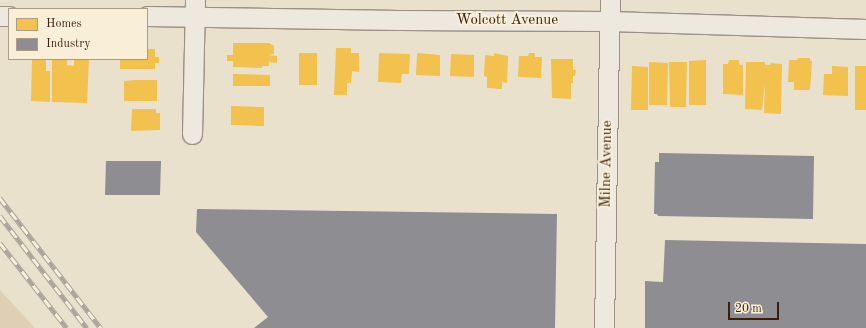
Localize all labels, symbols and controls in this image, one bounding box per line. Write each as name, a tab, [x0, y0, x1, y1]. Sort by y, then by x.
legend	[8, 8, 148, 60]
street label: Wolcott Avenue	[456, 12, 558, 30]
text: Homes	[46, 18, 82, 30]
text: Industry	[46, 38, 91, 50]
street label: Milne Avenue	[597, 120, 617, 208]
scale bar	[730, 294, 781, 320]
text: 20 m	[735, 303, 762, 315]

